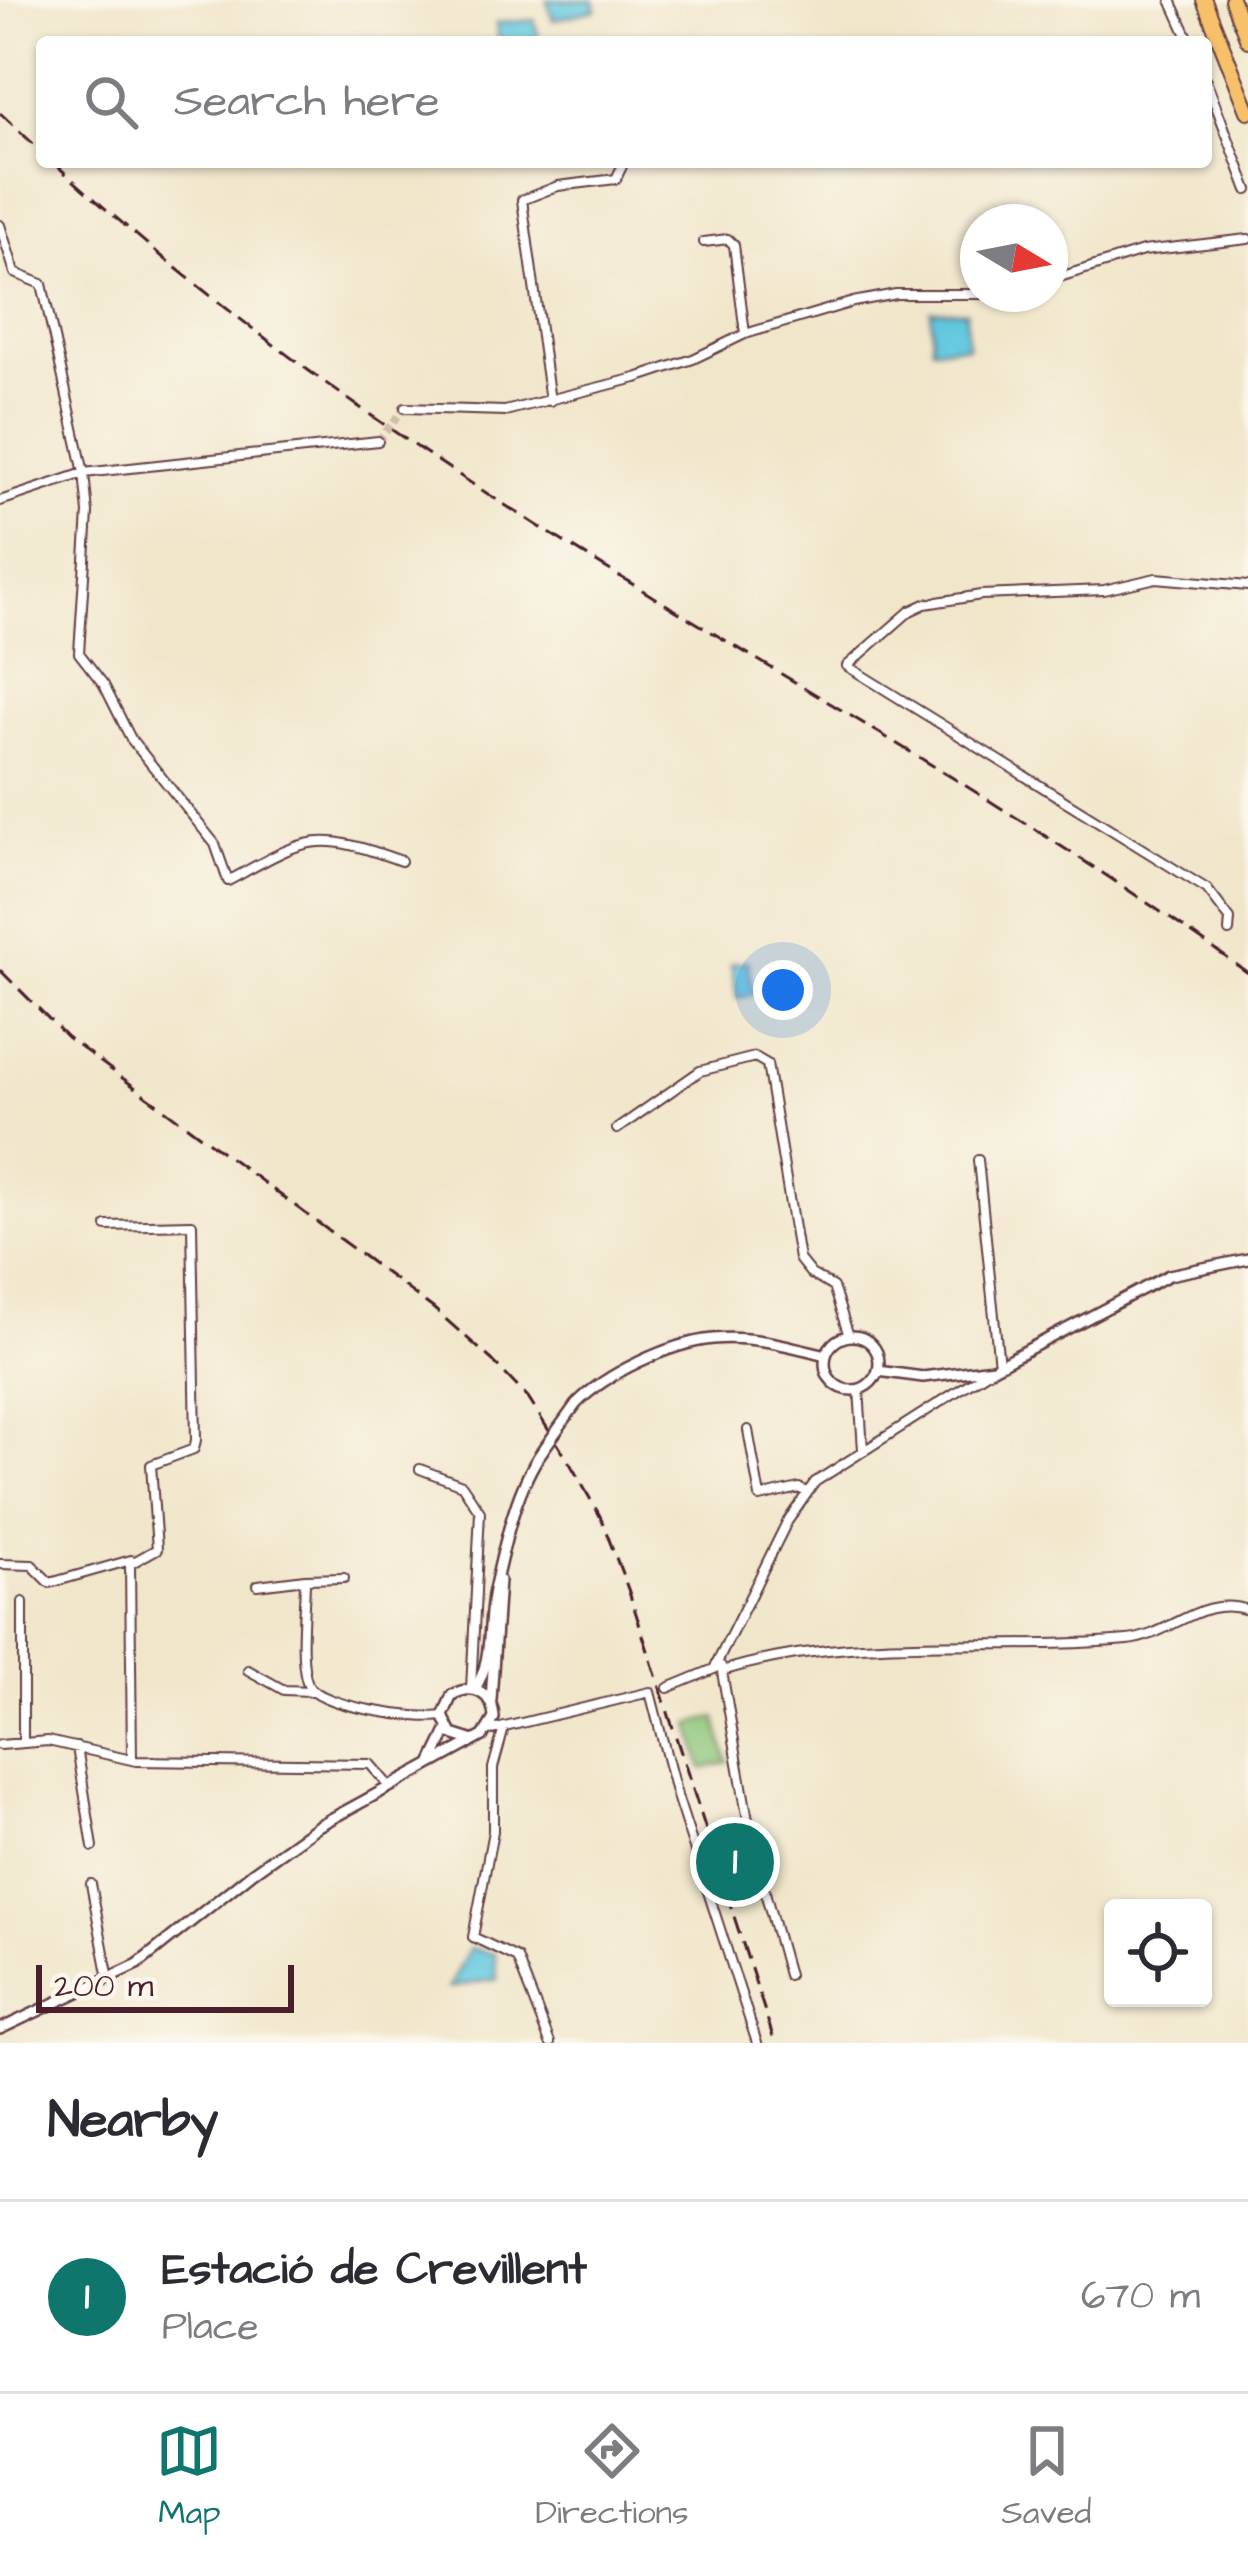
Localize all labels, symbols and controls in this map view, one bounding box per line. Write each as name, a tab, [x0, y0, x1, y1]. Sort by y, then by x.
search box	[36, 36, 1212, 168]
icon: search	[78, 69, 144, 135]
text: Search here	[174, 71, 440, 133]
north arrow	[960, 204, 1068, 312]
your location	[753, 960, 813, 1020]
pin: 1	[696, 1817, 774, 1907]
map controls	[1104, 1899, 1212, 2007]
button: locate	[1104, 1899, 1212, 2007]
scale bar	[36, 1959, 294, 2012]
text: 200 m	[54, 1963, 153, 2009]
text: Nearby	[48, 2086, 218, 2157]
text: Estació de Crevillent	[162, 2239, 587, 2301]
text: 1	[85, 2270, 90, 2324]
text: 670 m	[1081, 2270, 1200, 2324]
text: Place	[162, 2301, 259, 2355]
tab: Map	[156, 2418, 222, 2536]
tab: Directions	[535, 2418, 689, 2536]
tab: Saved	[1002, 2418, 1092, 2536]

